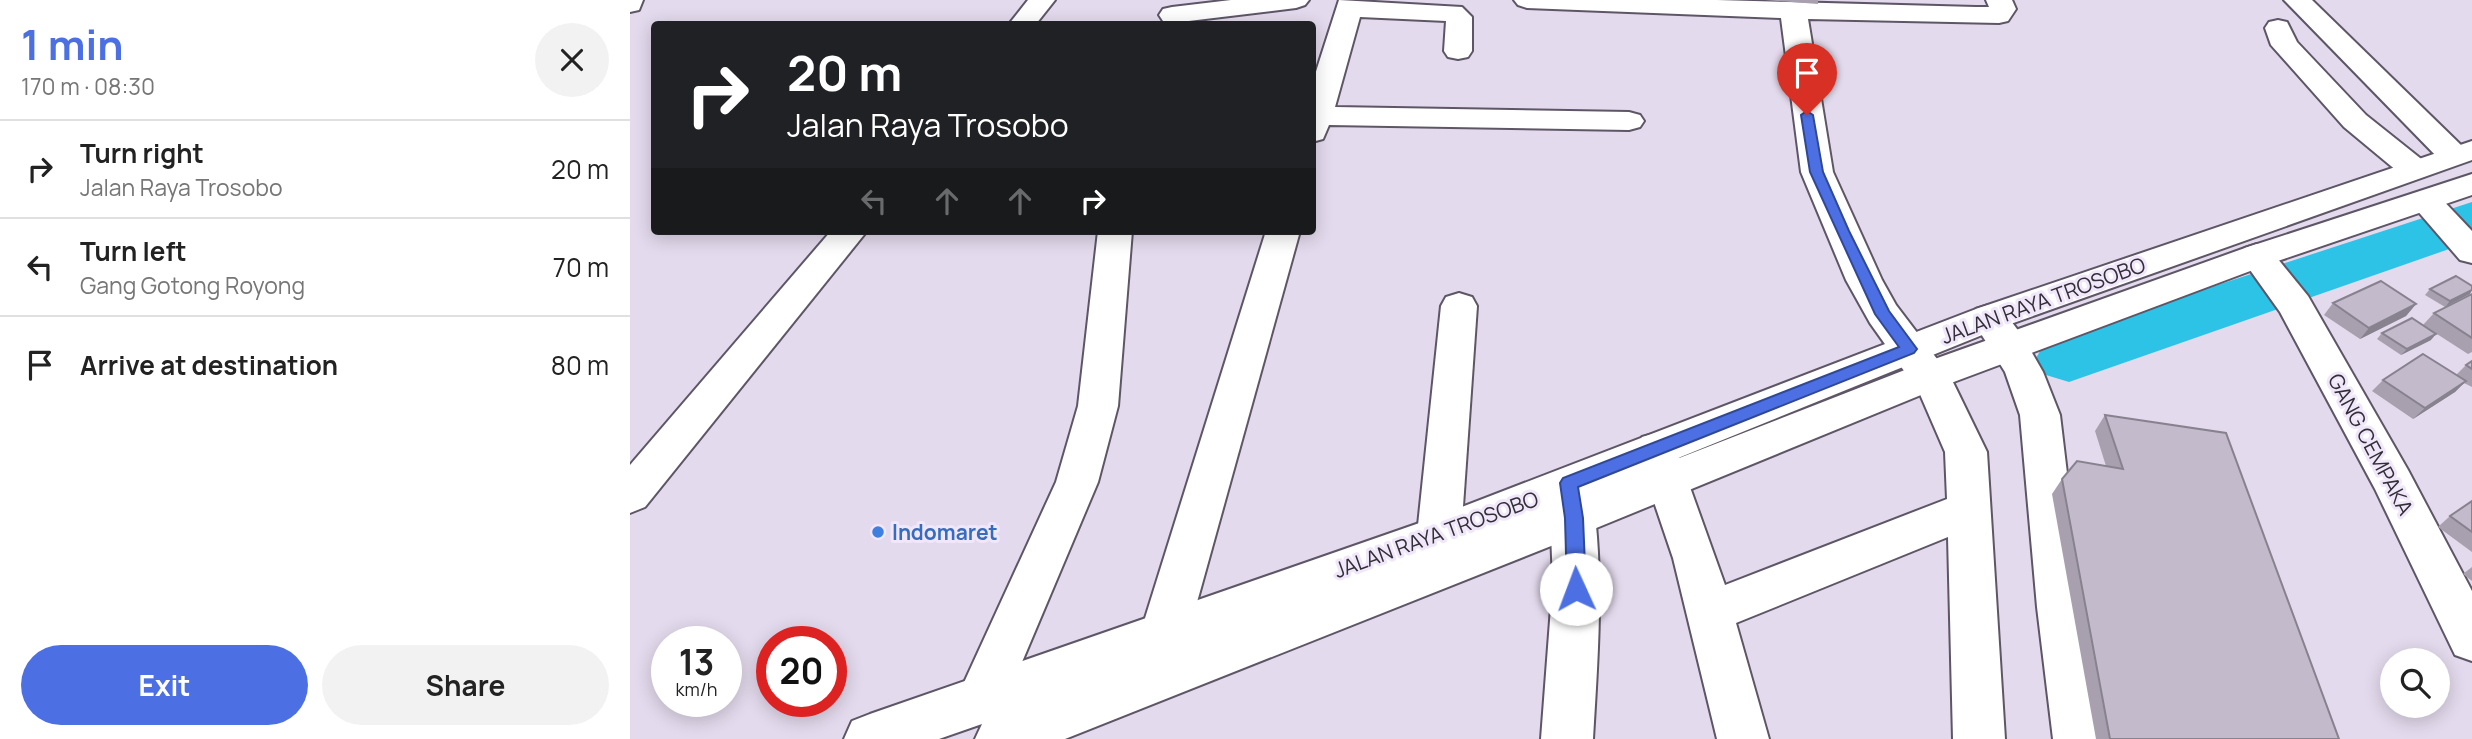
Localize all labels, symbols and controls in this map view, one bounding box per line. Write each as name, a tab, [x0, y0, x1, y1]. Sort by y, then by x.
text: 1 min	[21, 15, 124, 73]
button: close	[535, 23, 609, 97]
text: 20 m	[787, 39, 902, 106]
pin	[1777, 43, 1837, 115]
icon: right	[672, 49, 763, 140]
icon: arrive	[1788, 54, 1826, 92]
text: 170 m · 08:30	[21, 70, 155, 102]
text: Jalan Raya Trosobo	[787, 103, 1069, 147]
text: Turn right	[80, 135, 204, 171]
icon: right	[21, 150, 59, 188]
text: 20 m	[551, 151, 609, 187]
text: Jalan Raya Trosobo	[80, 171, 283, 203]
icon: left	[855, 182, 893, 220]
icon: ahead	[928, 182, 966, 220]
icon: ahead	[1001, 182, 1039, 220]
icon: right	[1074, 182, 1112, 220]
text: Turn left	[80, 233, 187, 269]
icon: left	[21, 248, 59, 286]
text: 70 m	[553, 249, 609, 285]
street label: JALAN RAYA TROSOBO	[1937, 250, 2149, 350]
text: Gang Gotong Royong	[80, 269, 305, 301]
icon: arrive	[21, 346, 59, 384]
text: Arrive at destination	[80, 347, 338, 383]
text: 80 m	[551, 347, 609, 383]
street label: GANG CEMPAKA	[2322, 368, 2420, 520]
street label: JALAN RAYA TROSOBO	[1330, 484, 1542, 584]
place label: Indomaret	[892, 518, 998, 546]
marker: Indomaret	[870, 524, 886, 540]
position arrow	[1539, 552, 1613, 626]
speed limit sign: 20	[756, 626, 847, 717]
text: 13	[679, 638, 714, 686]
button: Exit	[21, 645, 308, 725]
button: Share	[322, 645, 609, 725]
map controls	[2380, 648, 2450, 718]
button: search	[2380, 648, 2450, 718]
text: km/h	[676, 677, 717, 701]

